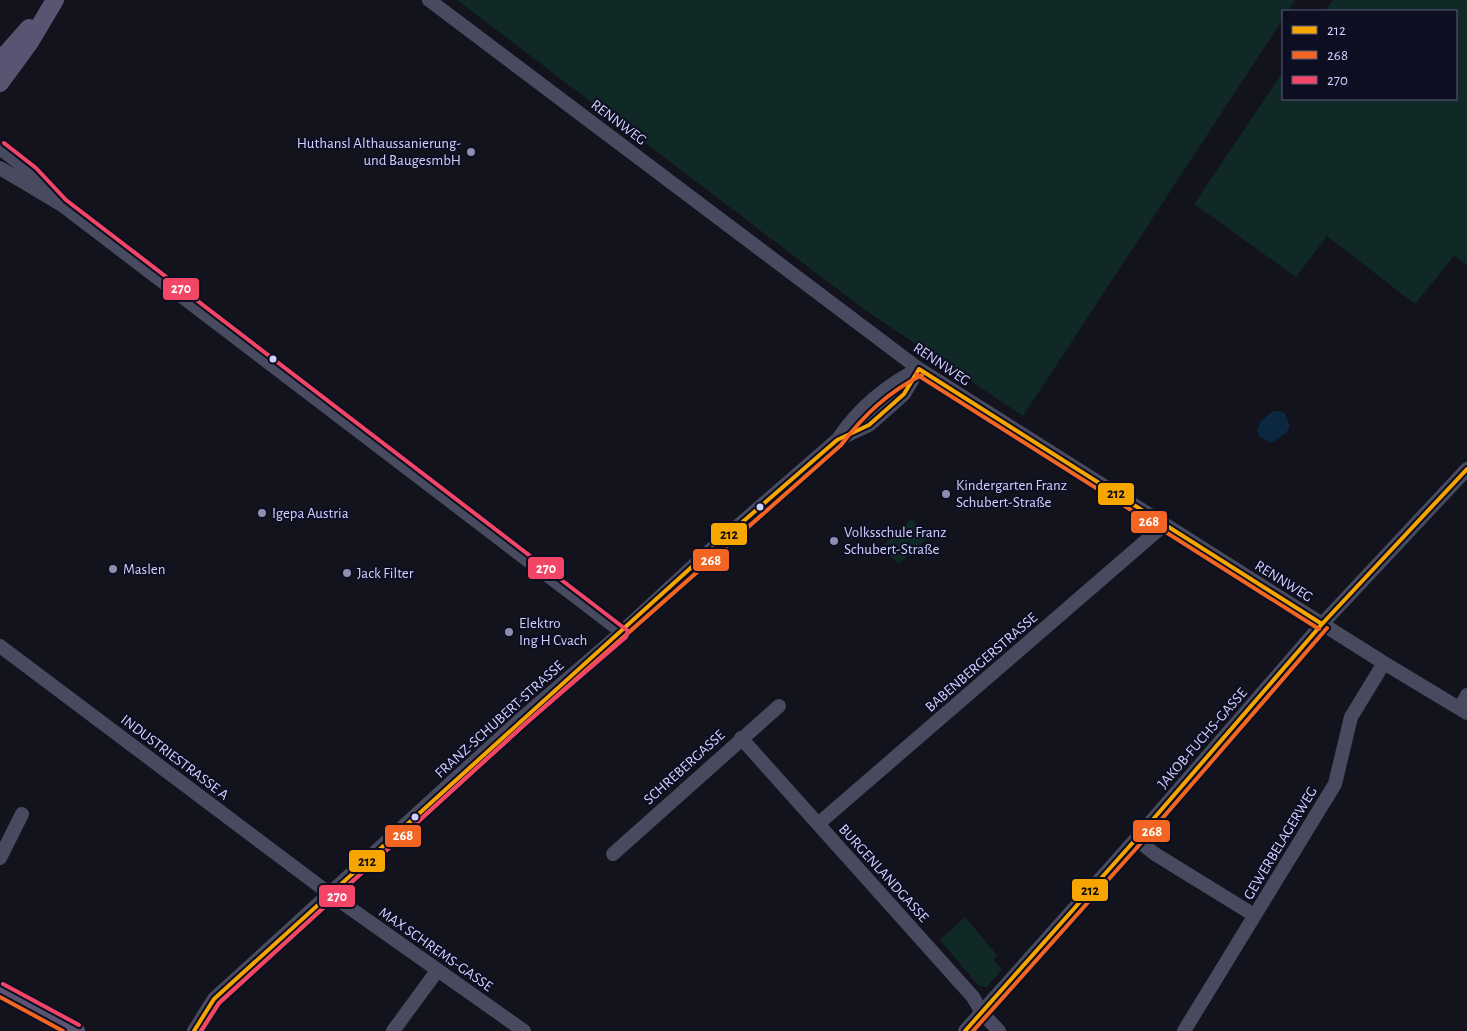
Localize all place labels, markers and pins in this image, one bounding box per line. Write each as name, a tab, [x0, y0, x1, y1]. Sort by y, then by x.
place label: Huthansl Althaussanierung- und BaugesmbH	[297, 136, 461, 168]
marker: Huthansl Althaussanierung- und BaugesmbH	[465, 146, 477, 158]
unlabelled marker	[268, 354, 278, 364]
place label: Kindergarten Franz Schubert-Straße	[956, 478, 1067, 510]
marker: Kindergarten Franz Schubert-Straße	[940, 488, 952, 500]
unlabelled marker	[755, 502, 765, 512]
place label: Igepa Austria	[272, 506, 349, 521]
marker: Igepa Austria	[256, 507, 268, 519]
place label: Volksschule Franz Schubert-Straße	[844, 525, 946, 557]
marker: Volksschule Franz Schubert-Straße	[828, 535, 840, 547]
place label: Maslen	[123, 562, 166, 577]
marker: Maslen	[107, 563, 119, 575]
place label: Jack Filter	[357, 566, 414, 581]
marker: Jack Filter	[341, 567, 353, 579]
place label: Elektro Ing H Cvach	[519, 616, 587, 648]
marker: Elektro Ing H Cvach	[503, 626, 515, 638]
unlabelled marker	[410, 812, 420, 822]

